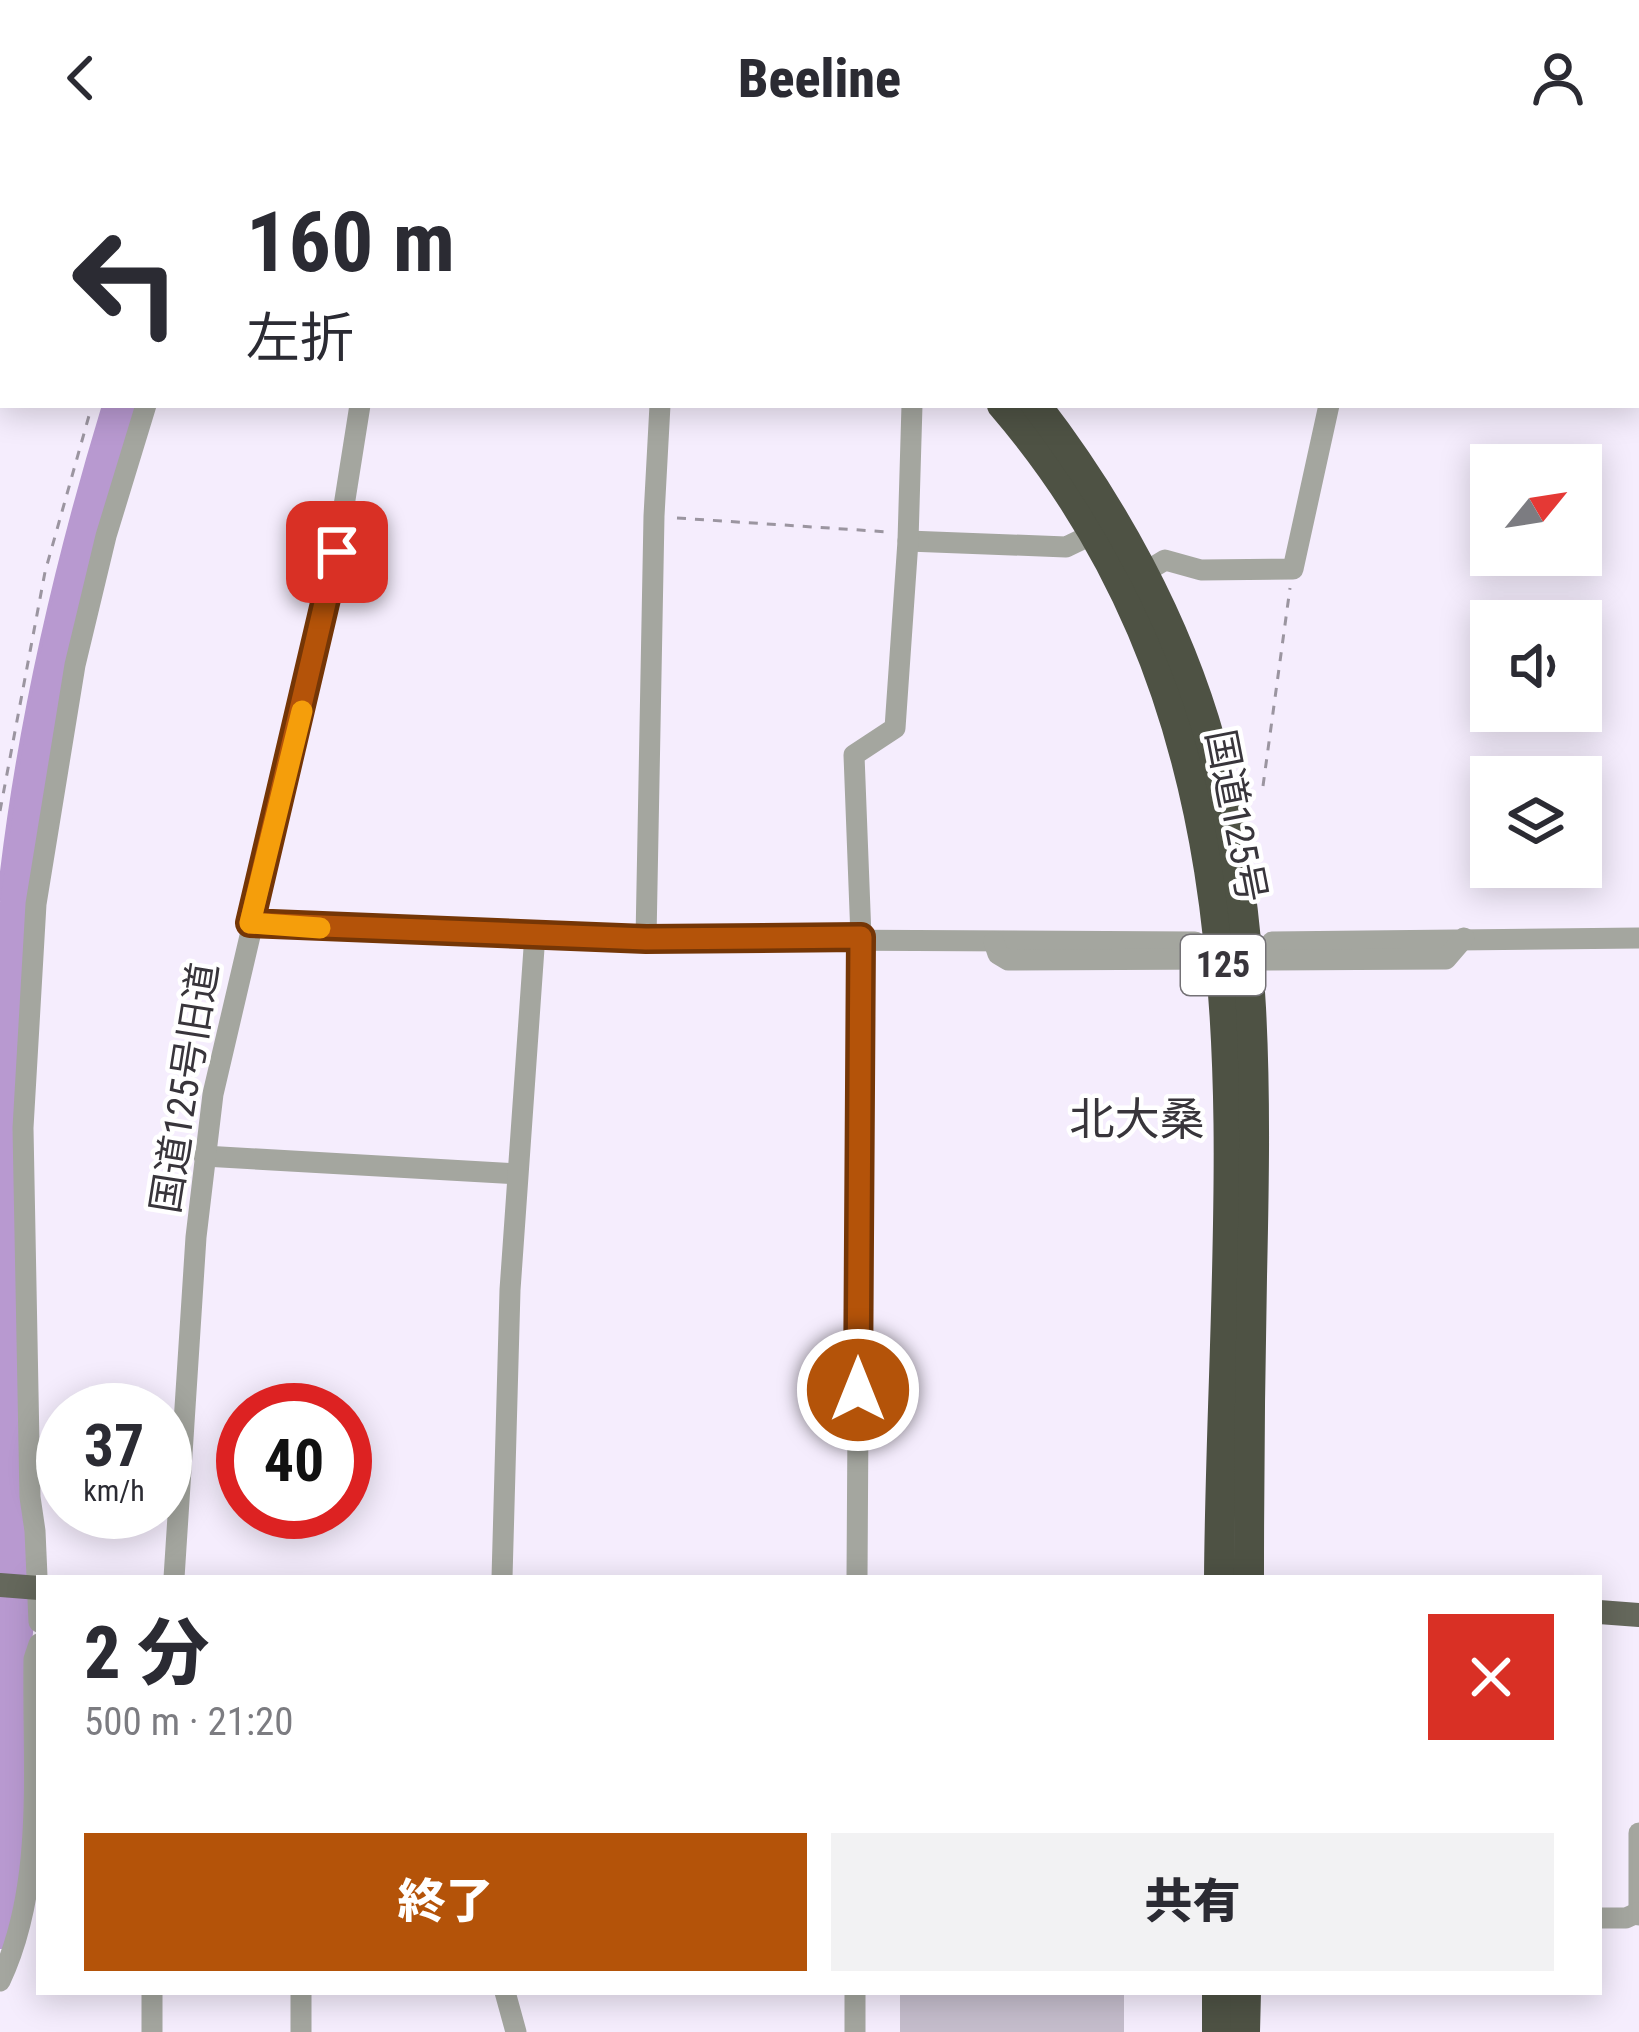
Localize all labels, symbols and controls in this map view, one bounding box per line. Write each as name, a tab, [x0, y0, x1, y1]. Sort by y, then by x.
icon: back	[48, 45, 114, 111]
icon: person	[1525, 45, 1591, 111]
text: Beeline	[738, 47, 901, 110]
text: 160 m	[246, 193, 455, 292]
icon: left	[48, 204, 204, 360]
text: 左折	[246, 307, 354, 370]
north arrow	[1470, 444, 1602, 576]
map controls	[1470, 444, 1602, 888]
pin	[286, 501, 388, 603]
icon: arrive	[304, 519, 370, 585]
button: sound	[1470, 600, 1602, 732]
street label: 国道125号	[1197, 726, 1275, 906]
button: layers	[1470, 756, 1602, 888]
road number: 125	[1181, 935, 1265, 995]
street label: 国道125号旧道	[143, 960, 227, 1216]
district label: 北大桑	[1069, 1093, 1205, 1146]
position arrow	[795, 1327, 921, 1453]
speed limit sign: 40	[216, 1383, 372, 1539]
text: 37	[84, 1410, 144, 1481]
text: km/h	[83, 1473, 145, 1508]
text: 2 分	[84, 1611, 209, 1696]
button: close	[1428, 1614, 1554, 1740]
text: 500 m · 21:20	[84, 1699, 294, 1745]
button: 終了	[84, 1833, 807, 1971]
button: 共有	[831, 1833, 1554, 1971]

